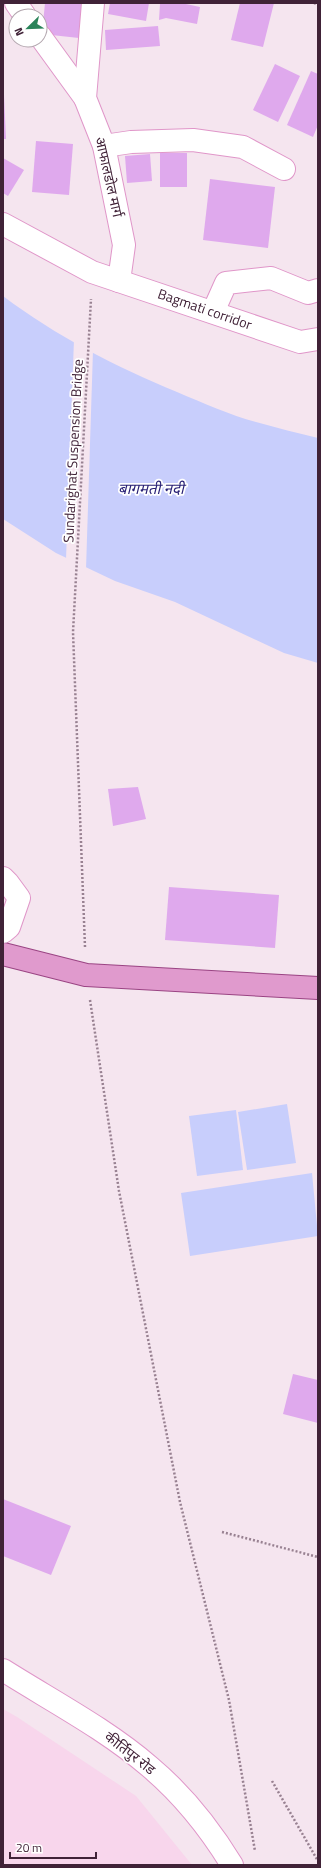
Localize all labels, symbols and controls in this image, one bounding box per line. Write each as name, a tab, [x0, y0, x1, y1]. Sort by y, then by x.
north arrow	[8, 8, 48, 48]
text: N	[10, 25, 28, 39]
street label: आफालडोल मार्ग	[90, 135, 129, 220]
street label: Bagmati corridor	[155, 283, 255, 335]
street label: Sundarighat Suspension Bridge	[57, 359, 88, 543]
water label: बागमती नदी	[118, 477, 187, 500]
street label: कीर्तिपुर रोड	[100, 1726, 161, 1780]
scale bar	[10, 1834, 96, 1860]
text: 20 m	[16, 1838, 42, 1857]

